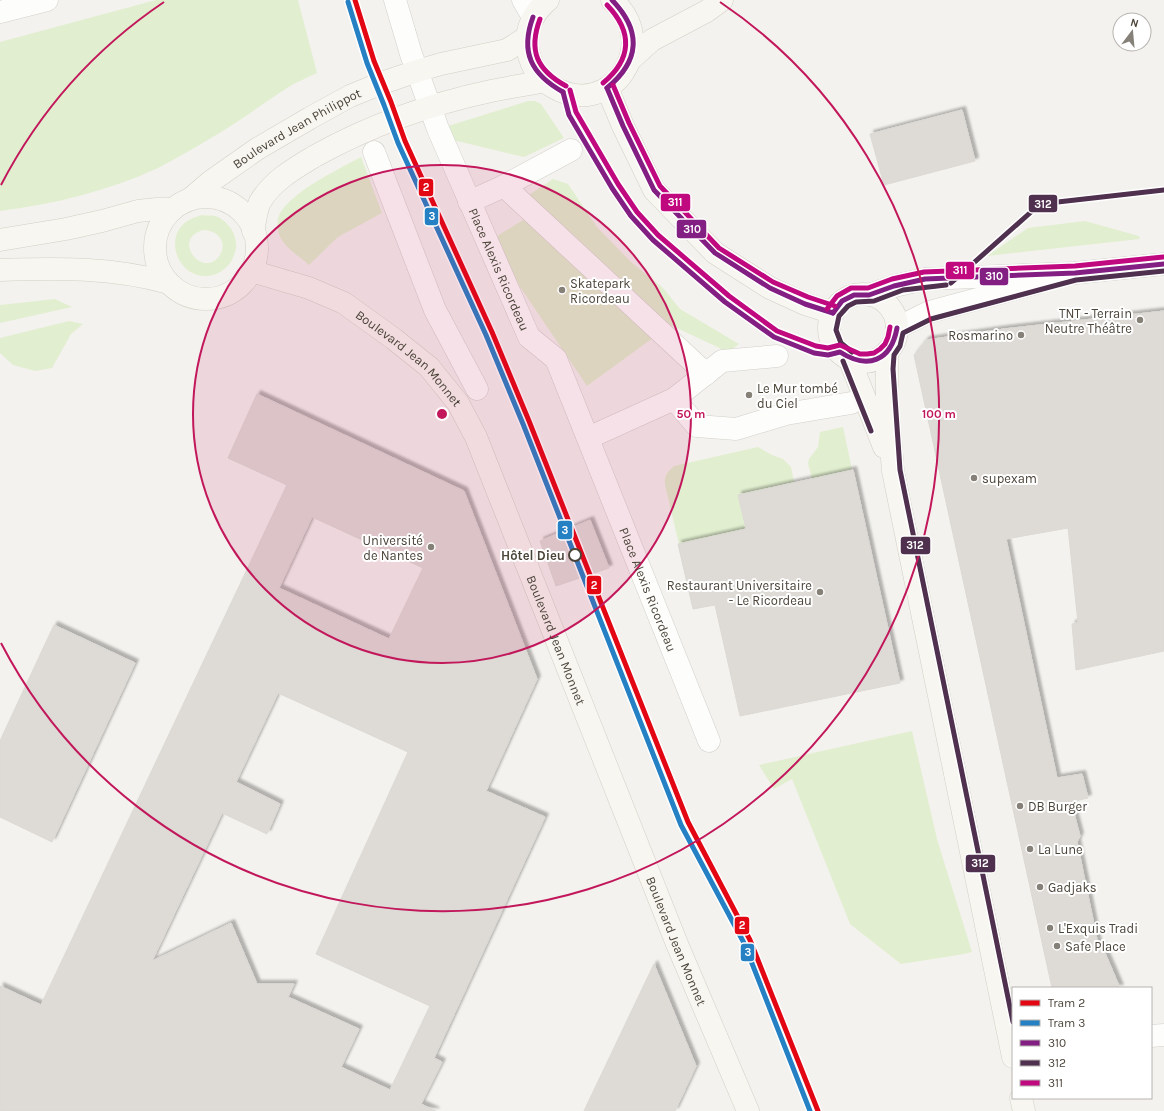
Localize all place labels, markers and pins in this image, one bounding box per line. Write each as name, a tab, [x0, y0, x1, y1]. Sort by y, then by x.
place label: Skatepark Ricordeau	[570, 276, 631, 306]
marker: Skatepark Ricordeau	[557, 285, 567, 295]
place label: TNT - Terrain Neutre Théâtre	[1045, 306, 1132, 336]
marker: TNT - Terrain Neutre Théâtre	[1135, 315, 1145, 325]
place label: Rosmarino	[948, 328, 1013, 343]
marker: Rosmarino	[1016, 330, 1026, 340]
place label: Le Mur tombé du Ciel	[757, 381, 838, 411]
marker: Le Mur tombé du Ciel	[744, 390, 754, 400]
centre of rings	[435, 407, 449, 421]
place label: supexam	[982, 471, 1037, 486]
marker: supexam	[969, 473, 979, 483]
place label: Université de Nantes	[363, 533, 423, 563]
marker: Université de Nantes	[426, 542, 436, 552]
place label: Hôtel Dieu	[501, 548, 565, 563]
marker: Hôtel Dieu	[568, 548, 582, 562]
place label: Restaurant Universitaire - Le Ricordeau	[667, 578, 812, 608]
marker: Restaurant Universitaire - Le Ricordeau	[815, 587, 825, 597]
place label: DB Burger	[1028, 799, 1087, 814]
marker: DB Burger	[1015, 801, 1025, 811]
place label: La Lune	[1038, 842, 1083, 857]
marker: La Lune	[1025, 844, 1035, 854]
place label: Gadjaks	[1048, 880, 1097, 895]
marker: Gadjaks	[1035, 882, 1045, 892]
place label: L'Exquis Tradi	[1058, 921, 1138, 937]
marker: L'Exquis Tradi	[1045, 923, 1055, 933]
place label: Safe Place	[1065, 939, 1126, 954]
marker: Safe Place	[1052, 941, 1062, 951]

